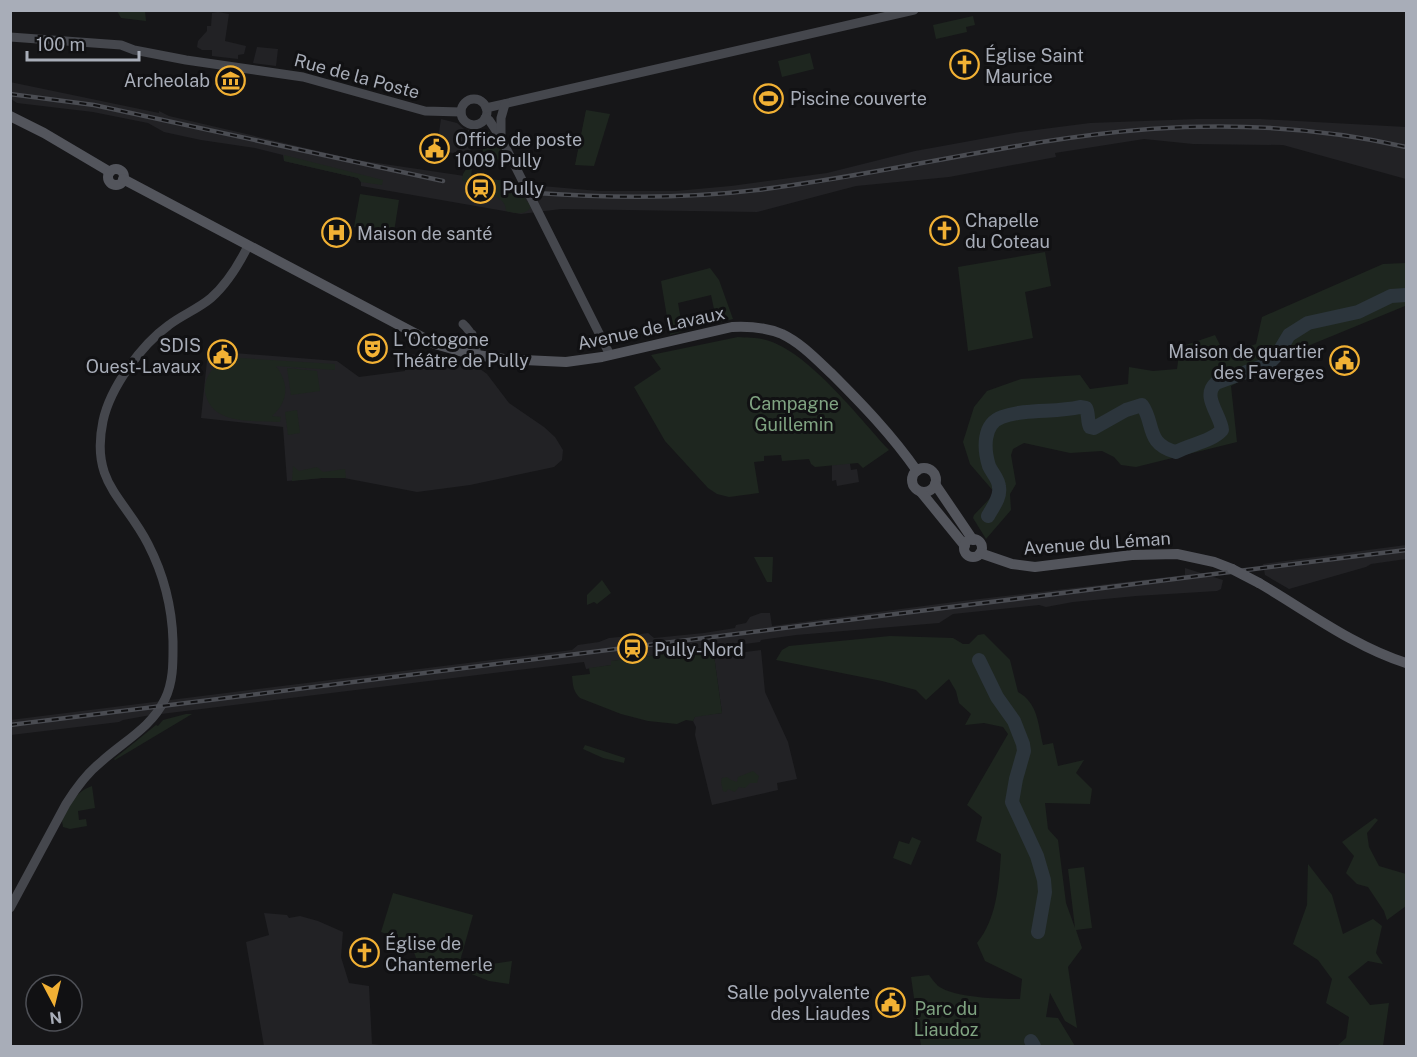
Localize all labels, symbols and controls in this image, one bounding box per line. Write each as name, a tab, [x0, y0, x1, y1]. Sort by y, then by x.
scale bar	[27, 24, 140, 62]
text: 100 m	[36, 34, 85, 55]
place label: Église Saint Maurice	[985, 44, 1084, 87]
street label: Rue de la Poste	[292, 49, 422, 103]
church icon: Église Saint Maurice	[948, 49, 980, 81]
museum icon: Archeolab	[215, 64, 247, 96]
place label: Archeolab	[124, 70, 210, 91]
sports icon: Piscine couverte	[753, 82, 785, 114]
place label: Piscine couverte	[790, 88, 927, 109]
place label: Office de poste 1009 Pully	[455, 129, 582, 171]
public building icon: Office de poste 1009 Pully	[418, 133, 450, 165]
station icon: Pully	[465, 172, 497, 204]
place label: Pully	[502, 178, 544, 199]
place label: Chapelle du Coteau	[965, 210, 1050, 252]
church icon: Chapelle du Coteau	[928, 214, 960, 246]
hospital icon: Maison de santé	[320, 217, 352, 249]
place label: Maison de santé	[357, 223, 492, 244]
street label: Avenue de Lavaux	[575, 302, 727, 354]
place label: L'Octogone Théâtre de Pully	[393, 329, 529, 371]
theatre icon: L'Octogone Théâtre de Pully	[356, 333, 388, 365]
place label: SDIS Ouest-Lavaux	[86, 335, 201, 377]
public building icon: SDIS Ouest-Lavaux	[206, 339, 238, 371]
place label: Maison de quartier des Faverges	[1168, 341, 1324, 383]
public building icon: Maison de quartier des Faverges	[1329, 345, 1361, 377]
park label: Campagne Guillemin	[749, 393, 839, 435]
street label: Avenue du Léman	[1023, 527, 1171, 559]
station icon: Pully-Nord	[617, 633, 649, 665]
place label: Pully-Nord	[654, 639, 744, 660]
place label: Église de Chantemerle	[385, 932, 493, 975]
church icon: Église de Chantemerle	[348, 937, 380, 969]
north arrow	[24, 973, 84, 1033]
place label: Salle polyvalente des Liaudes	[727, 982, 870, 1024]
public building icon: Salle polyvalente des Liaudes	[875, 986, 907, 1018]
park label: Parc du Liaudoz	[914, 998, 978, 1040]
text: N	[48, 1007, 63, 1028]

